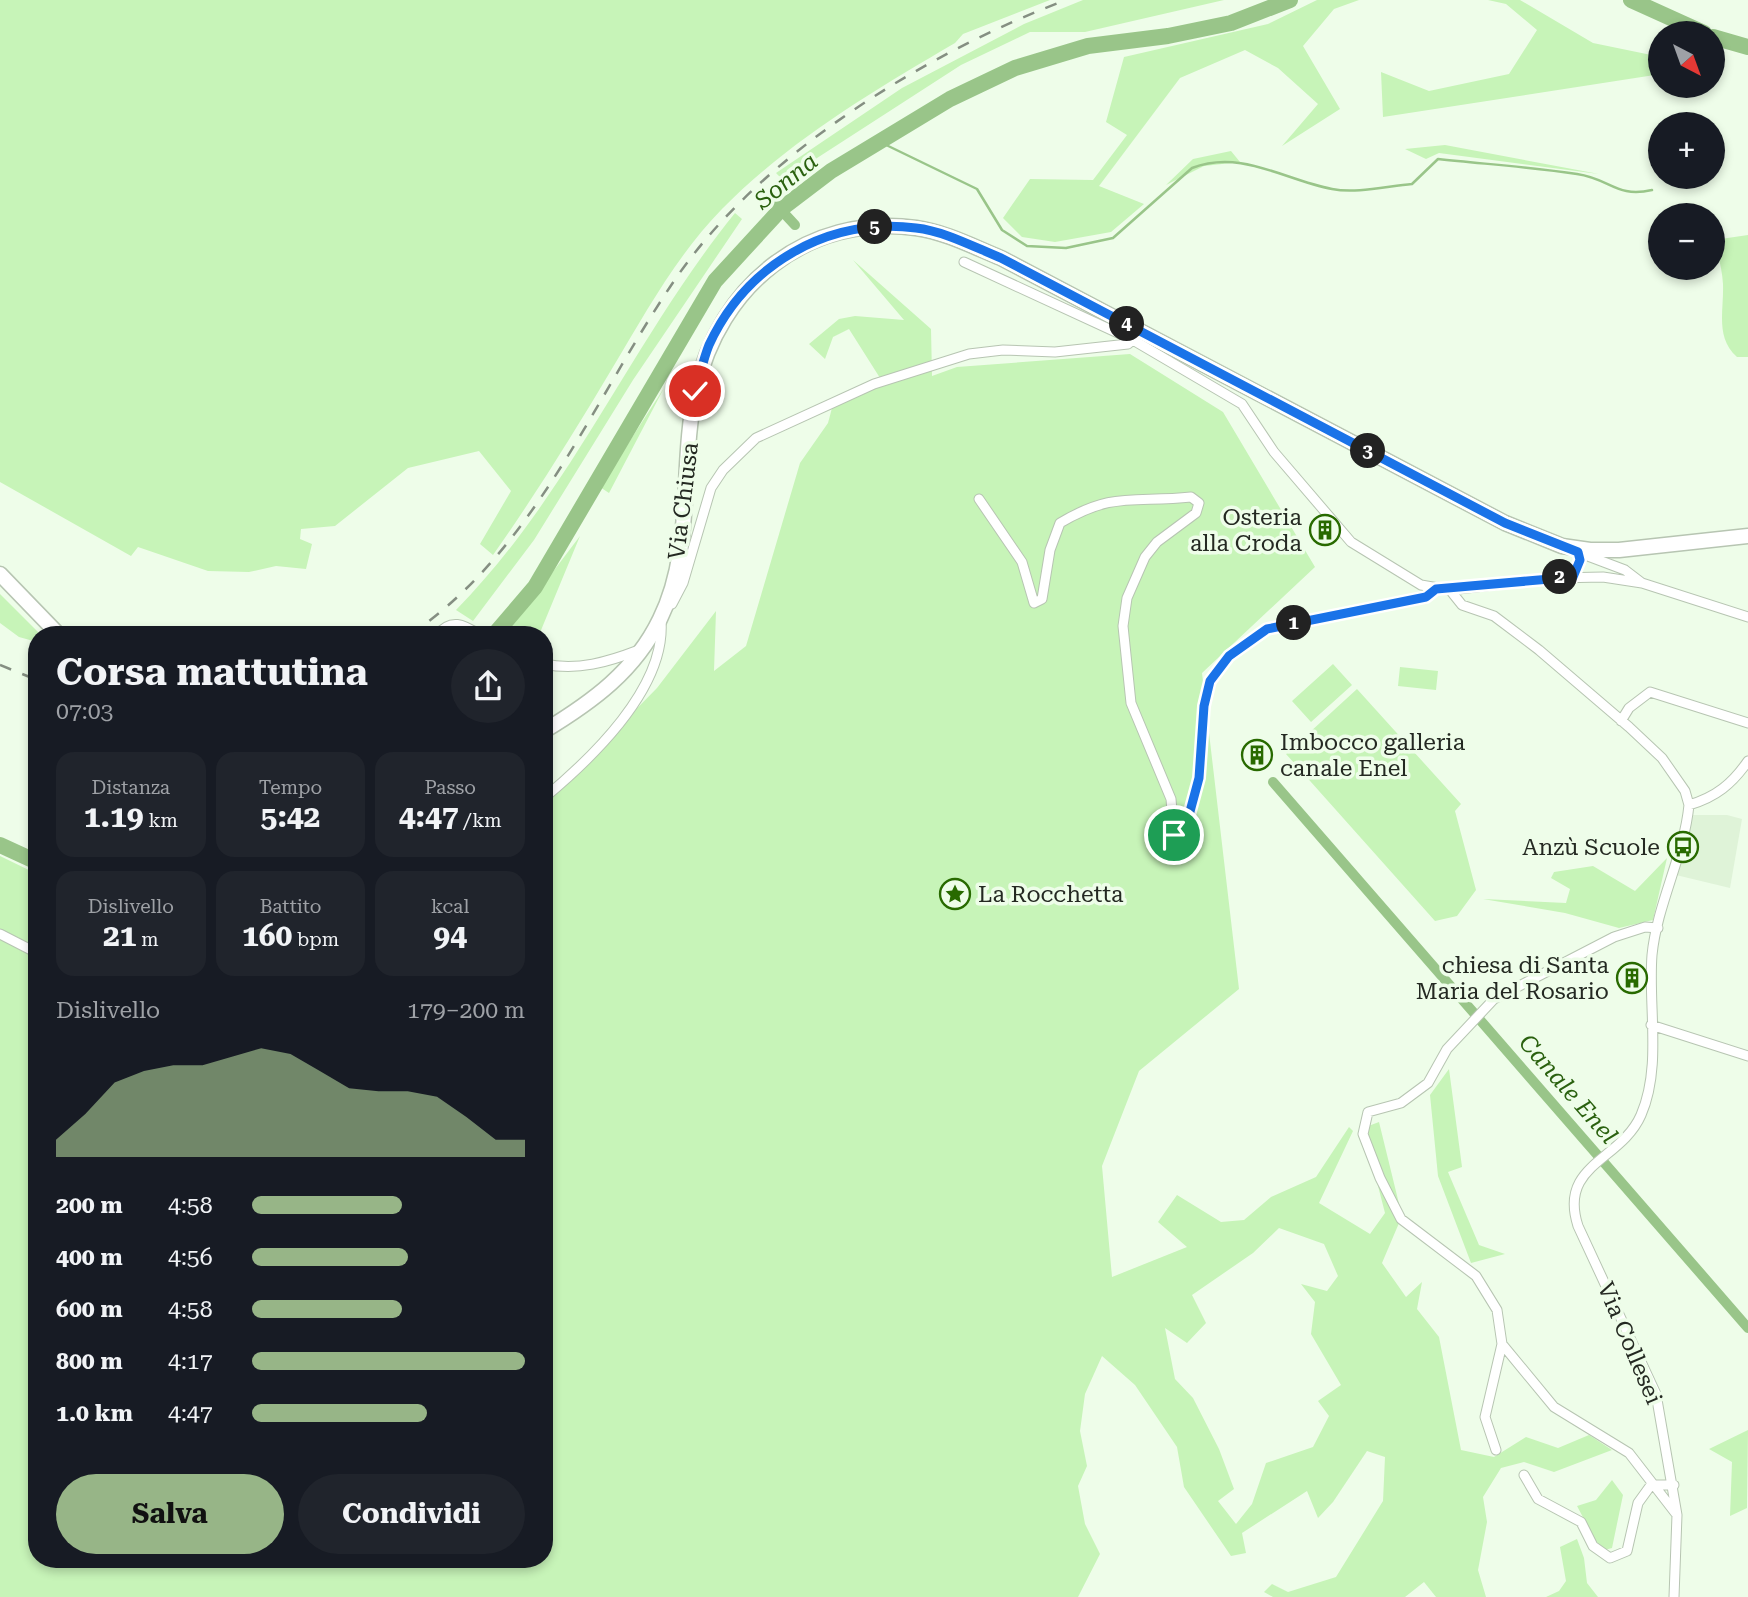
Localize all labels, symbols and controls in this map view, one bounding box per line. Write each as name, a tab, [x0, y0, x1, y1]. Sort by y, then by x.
north arrow	[1648, 21, 1726, 98]
map controls	[1648, 21, 1725, 280]
button: +	[1648, 112, 1725, 189]
water label: Sonna	[748, 147, 823, 215]
button: −	[1648, 203, 1725, 280]
pin: 5	[858, 210, 892, 244]
text: 5	[869, 215, 880, 238]
pin: 4	[1110, 306, 1144, 342]
text: 4	[1121, 312, 1132, 335]
pin	[665, 361, 725, 421]
icon: check	[676, 372, 714, 410]
pin: 3	[1350, 434, 1386, 468]
text: 3	[1362, 439, 1373, 462]
street label: Via Chiusa	[663, 440, 704, 561]
place label: Osteria alla Croda	[1190, 504, 1303, 557]
building icon: Osteria alla Croda	[1308, 513, 1342, 547]
pin: 2	[1542, 560, 1578, 594]
text: 2	[1554, 565, 1565, 588]
pin: 1	[1276, 606, 1312, 640]
text: 1	[1288, 611, 1299, 634]
button: share	[451, 649, 525, 723]
text: Corsa mattutina	[56, 650, 368, 694]
text: 07:03	[56, 698, 113, 725]
place label: Imbocco galleria canale Enel	[1280, 729, 1466, 782]
building icon: Imbocco galleria canale Enel	[1240, 738, 1274, 772]
text: Distanza	[92, 776, 170, 799]
text: Tempo	[259, 776, 322, 799]
text: Passo	[424, 776, 476, 799]
text: 1.19	[84, 799, 144, 834]
text: 5:42	[261, 799, 320, 834]
text: 4:47	[399, 799, 459, 834]
pin	[1144, 805, 1204, 865]
text: km	[144, 809, 178, 832]
text: /km	[459, 809, 502, 832]
icon: arrive	[1155, 816, 1193, 854]
bus stop icon: Anzù Scuole	[1666, 830, 1700, 864]
place label: Anzù Scuole	[1522, 834, 1660, 861]
place icon: La Rocchetta	[938, 877, 972, 911]
place label: La Rocchetta	[978, 881, 1124, 908]
text: Dislivello	[88, 895, 174, 918]
text: Battito	[260, 895, 321, 918]
text: kcal	[431, 895, 469, 918]
text: 21	[103, 918, 137, 953]
text: 160	[242, 918, 292, 953]
text: 94	[433, 918, 467, 953]
text: m	[137, 928, 159, 951]
text: bpm	[292, 928, 339, 951]
place label: chiesa di Santa Maria del Rosario	[1416, 952, 1610, 1005]
building icon: chiesa di Santa Maria del Rosario	[1615, 961, 1649, 995]
text: Dislivello	[56, 997, 160, 1024]
text: 179–200 m	[407, 997, 525, 1024]
water label: Canale Enel	[1513, 1029, 1623, 1149]
text: 200 m	[56, 1192, 123, 1219]
text: 4:58	[168, 1192, 213, 1219]
text: 400 m	[56, 1244, 123, 1271]
text: 4:56	[168, 1244, 213, 1271]
street label: Via Collesei	[1592, 1278, 1667, 1408]
text: 600 m	[56, 1296, 123, 1323]
text: 4:58	[168, 1296, 213, 1323]
text: 800 m	[56, 1348, 123, 1375]
text: 4:17	[168, 1348, 213, 1375]
text: 1.0 km	[56, 1400, 133, 1427]
text: 4:47	[168, 1400, 213, 1427]
button: Salva	[56, 1474, 284, 1554]
button: Condividi	[298, 1474, 525, 1554]

